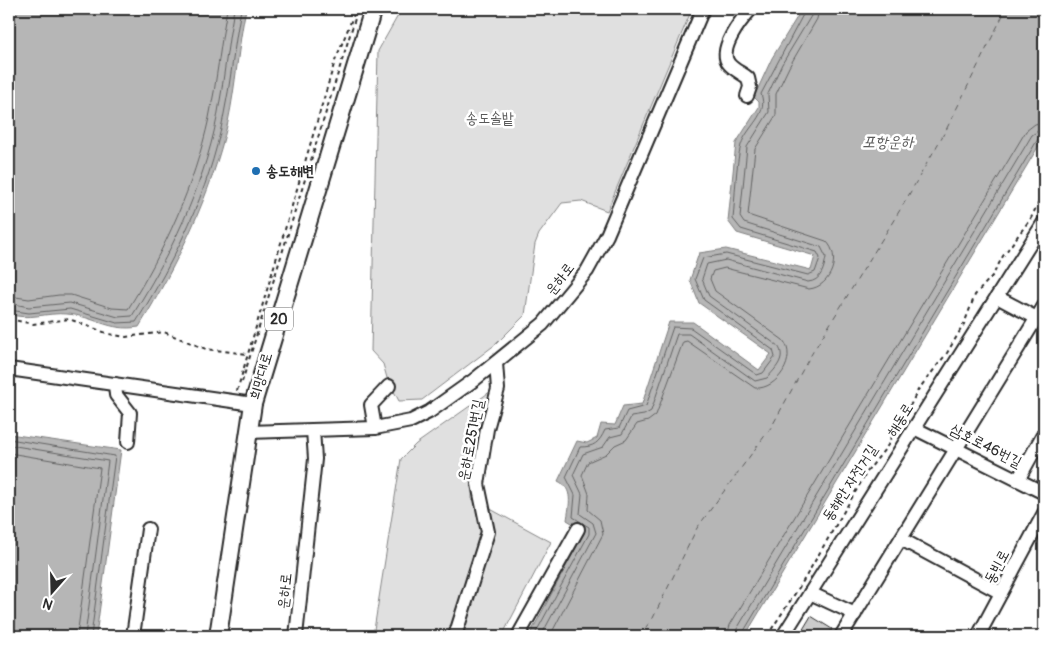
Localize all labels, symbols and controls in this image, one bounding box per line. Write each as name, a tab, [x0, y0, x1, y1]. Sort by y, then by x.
park label: 송도솔밭	[466, 109, 514, 128]
water label: 포항운하	[862, 132, 915, 152]
place label: 송도해변	[266, 162, 314, 181]
marker: 송도해변	[250, 165, 262, 177]
street label: 운하로	[541, 259, 579, 299]
road number: 20	[265, 308, 293, 330]
street label: 희망대로	[245, 350, 277, 402]
street label: 운하로251번길	[454, 398, 488, 482]
street label: 해동로	[882, 400, 918, 440]
street label: 삼호로46번길	[947, 420, 1025, 472]
street label: 동해안 자전거길	[818, 441, 882, 525]
street label: 동빈로	[980, 547, 1014, 587]
north arrow	[28, 568, 78, 618]
street label: 운하로	[274, 572, 296, 610]
text: N	[40, 594, 55, 613]

